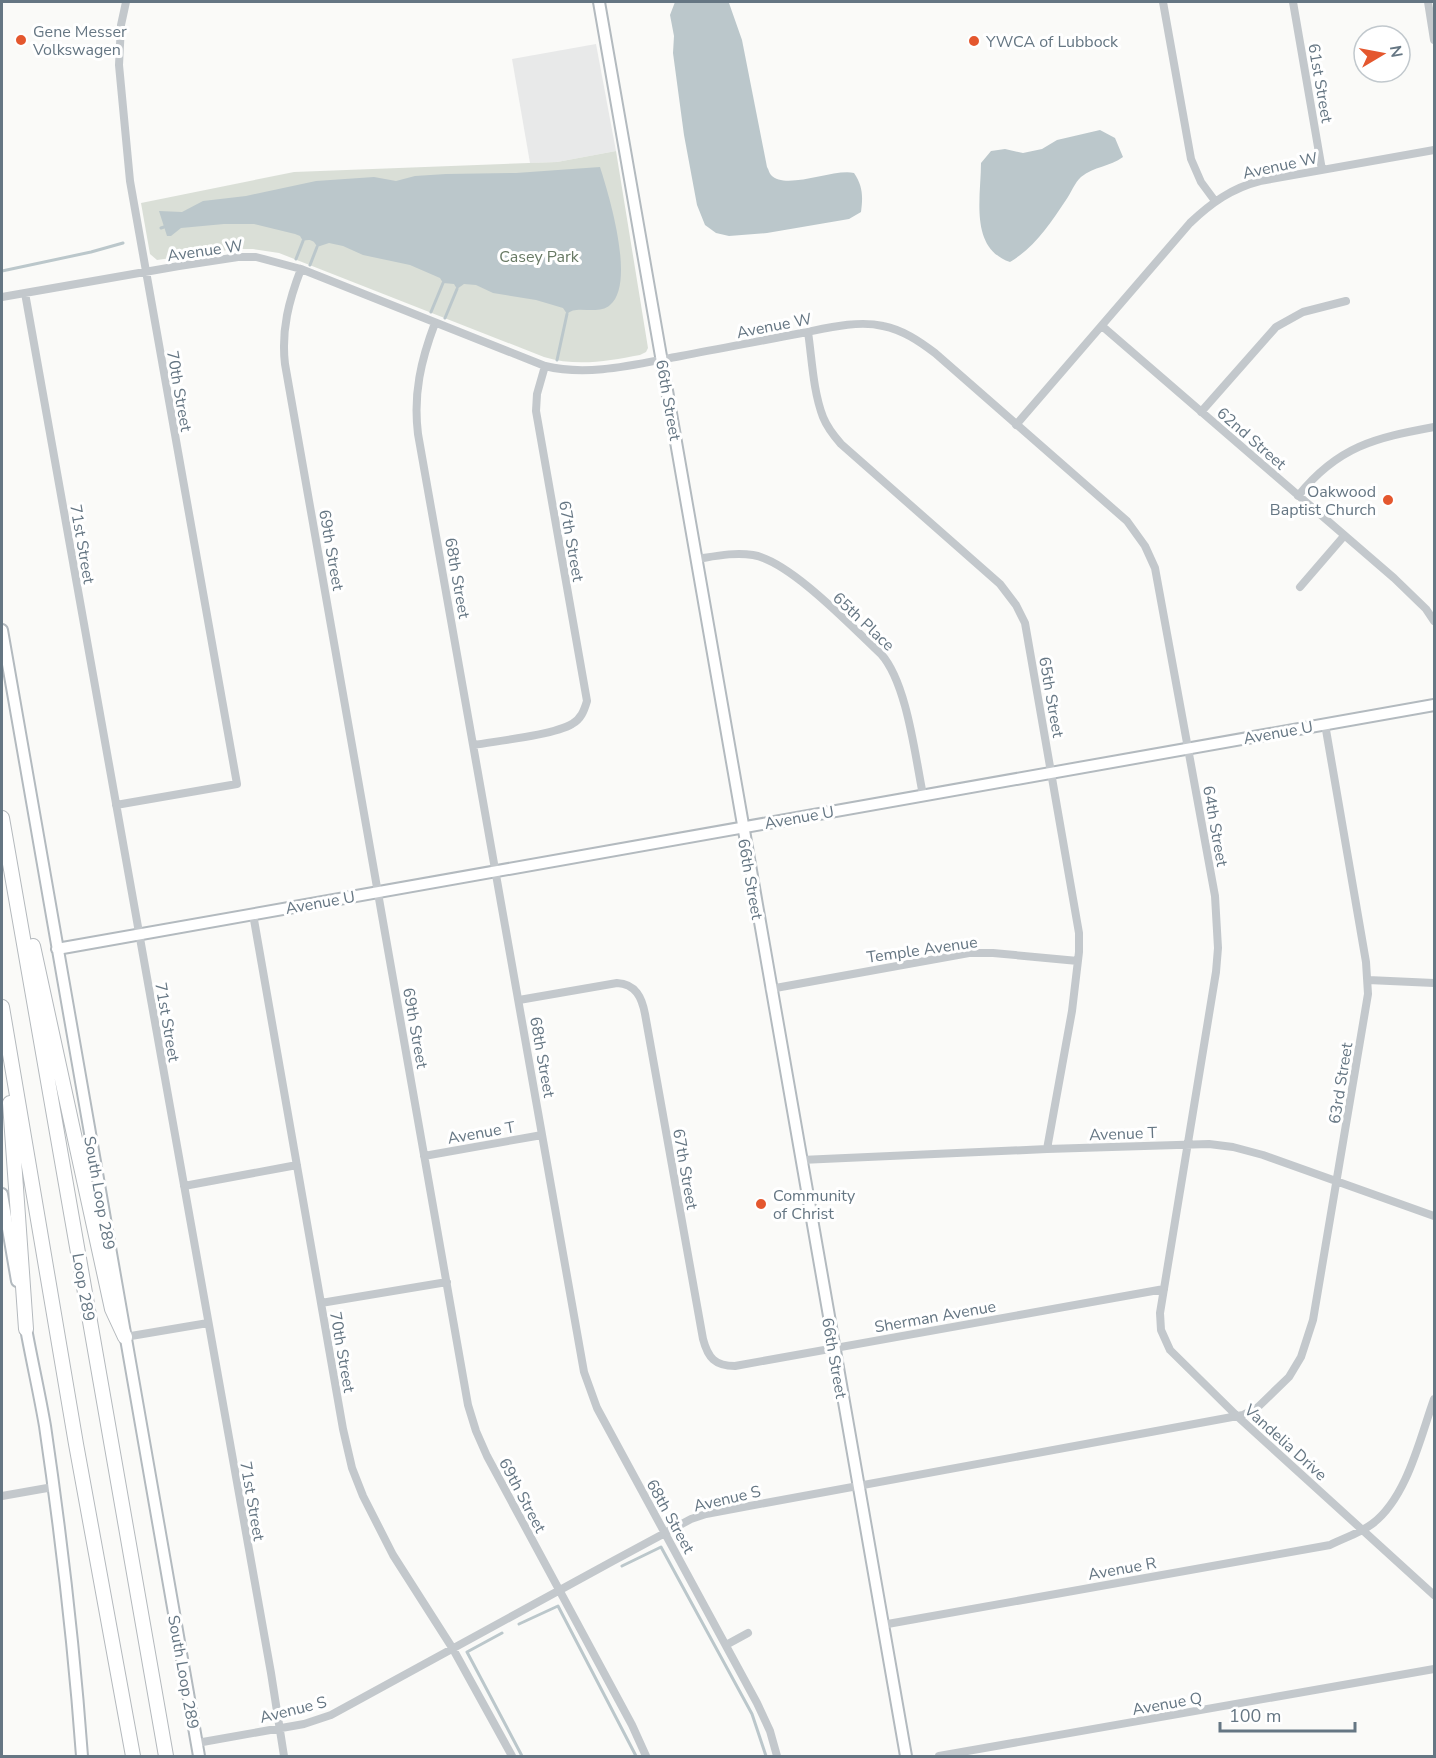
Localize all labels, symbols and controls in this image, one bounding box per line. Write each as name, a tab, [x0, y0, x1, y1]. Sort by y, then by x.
place label: Gene Messer Volkswagen	[32, 21, 127, 61]
north arrow	[1352, 24, 1412, 84]
place label: YWCA of Lubbock	[985, 31, 1119, 53]
marker: Gene Messer Volkswagen	[14, 33, 28, 47]
marker: YWCA of Lubbock	[967, 34, 981, 48]
street label: 61st Street	[1302, 42, 1338, 125]
text: N	[1384, 44, 1408, 59]
street label: Avenue W	[1241, 147, 1320, 185]
street label: Avenue W	[166, 235, 245, 267]
park label: Casey Park	[499, 246, 580, 268]
street label: Avenue W	[735, 308, 814, 344]
street label: 70th Street	[161, 349, 197, 434]
street label: 66th Street	[650, 358, 686, 443]
street label: 62nd Street	[1212, 402, 1291, 475]
place label: Oakwood Baptist Church	[1270, 481, 1376, 521]
marker: Oakwood Baptist Church	[1381, 493, 1395, 507]
street label: 67th Street	[553, 499, 589, 584]
street label: 71st Street	[64, 503, 100, 586]
street label: 69th Street	[313, 508, 349, 593]
street label: 68th Street	[439, 536, 475, 621]
street label: 65th Place	[828, 587, 899, 656]
street label: 65th Street	[1033, 655, 1069, 740]
street label: Avenue U	[1242, 716, 1315, 750]
street label: 64th Street	[1197, 784, 1233, 869]
street label: Avenue U	[763, 801, 836, 835]
street label: 66th Street	[732, 837, 768, 922]
street label: Avenue U	[284, 886, 357, 920]
street label: Temple Avenue	[865, 931, 979, 969]
street label: 71st Street	[149, 981, 185, 1064]
street label: 69th Street	[397, 986, 433, 1071]
street label: 68th Street	[524, 1015, 560, 1100]
street label: 63rd Street	[1324, 1041, 1358, 1125]
street label: Avenue T	[446, 1116, 517, 1150]
street label: Avenue T	[1089, 1122, 1158, 1146]
street label: 67th Street	[667, 1127, 703, 1212]
street label: South Loop 289	[78, 1135, 120, 1252]
place label: Community of Christ	[773, 1185, 856, 1225]
marker: Community of Christ	[754, 1197, 768, 1211]
street label: Loop 289	[66, 1251, 100, 1323]
street label: Sherman Avenue	[873, 1295, 998, 1338]
street label: 70th Street	[324, 1310, 360, 1395]
street label: 66th Street	[816, 1316, 852, 1401]
street label: Vandelia Drive	[1238, 1399, 1332, 1486]
street label: 69th Street	[493, 1454, 551, 1537]
street label: 71st Street	[234, 1460, 270, 1543]
street label: 68th Street	[641, 1475, 700, 1558]
street label: Avenue S	[691, 1481, 763, 1517]
street label: Avenue R	[1086, 1552, 1158, 1586]
street label: South Loop 289	[162, 1614, 204, 1731]
street label: Avenue Q	[1130, 1687, 1204, 1721]
street label: Avenue S	[257, 1691, 329, 1729]
scale bar	[1220, 1695, 1355, 1733]
text: 100 m	[1229, 1704, 1281, 1728]

